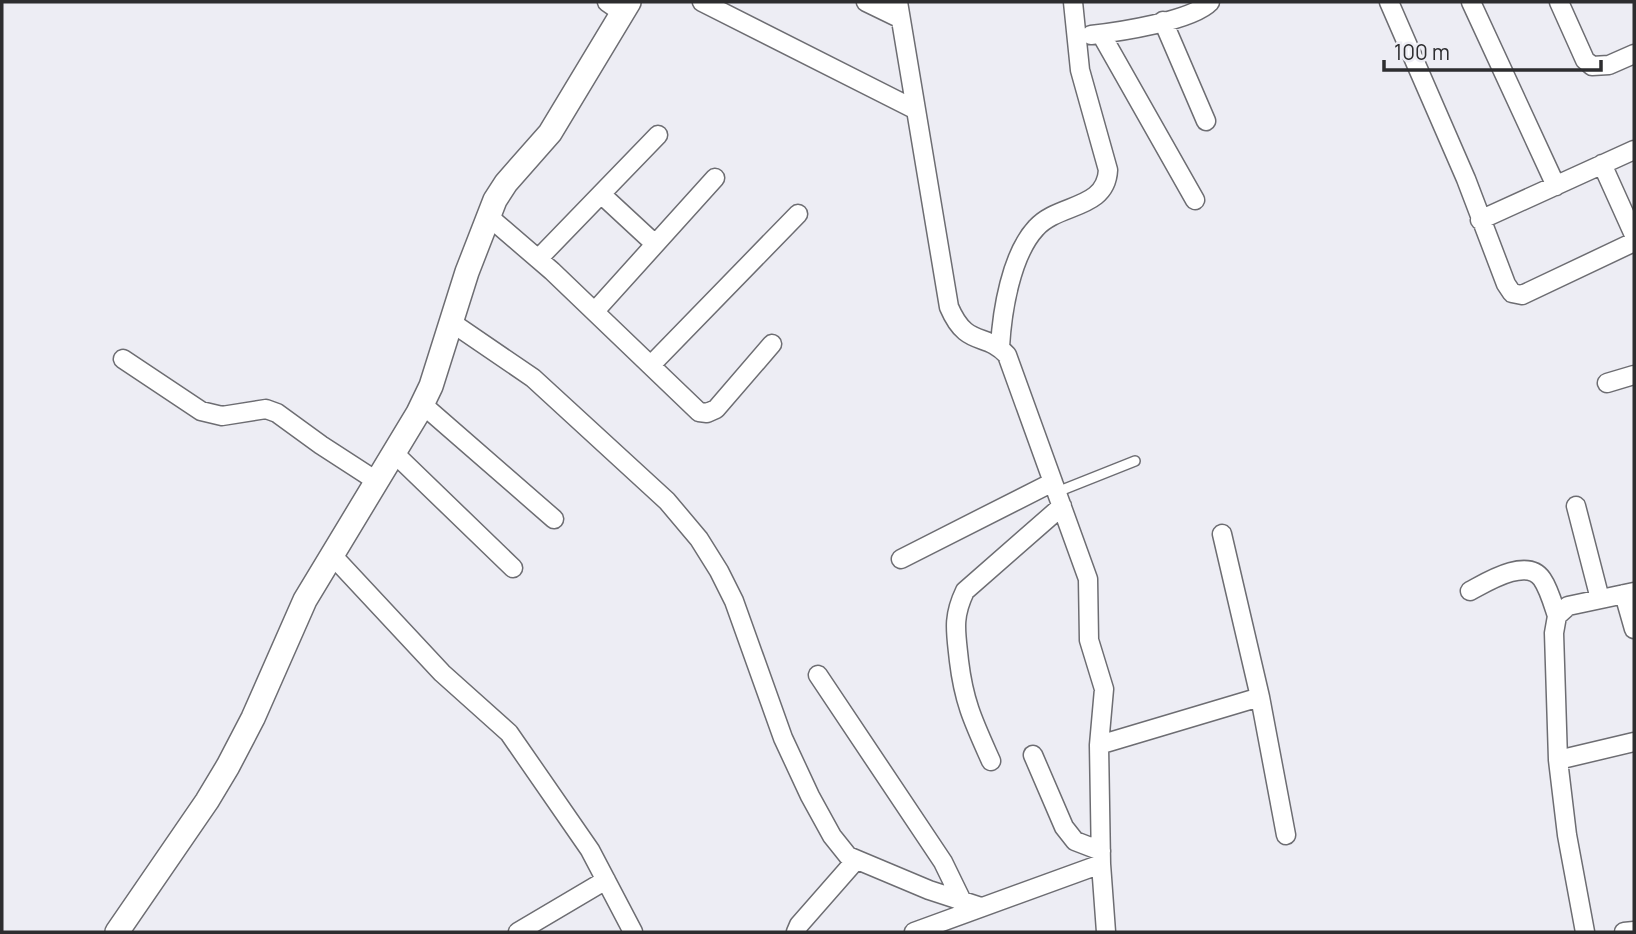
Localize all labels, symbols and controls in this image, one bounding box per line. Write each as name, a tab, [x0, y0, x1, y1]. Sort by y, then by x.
scale bar	[1384, 28, 1601, 72]
text: 100 m	[1394, 38, 1450, 66]

